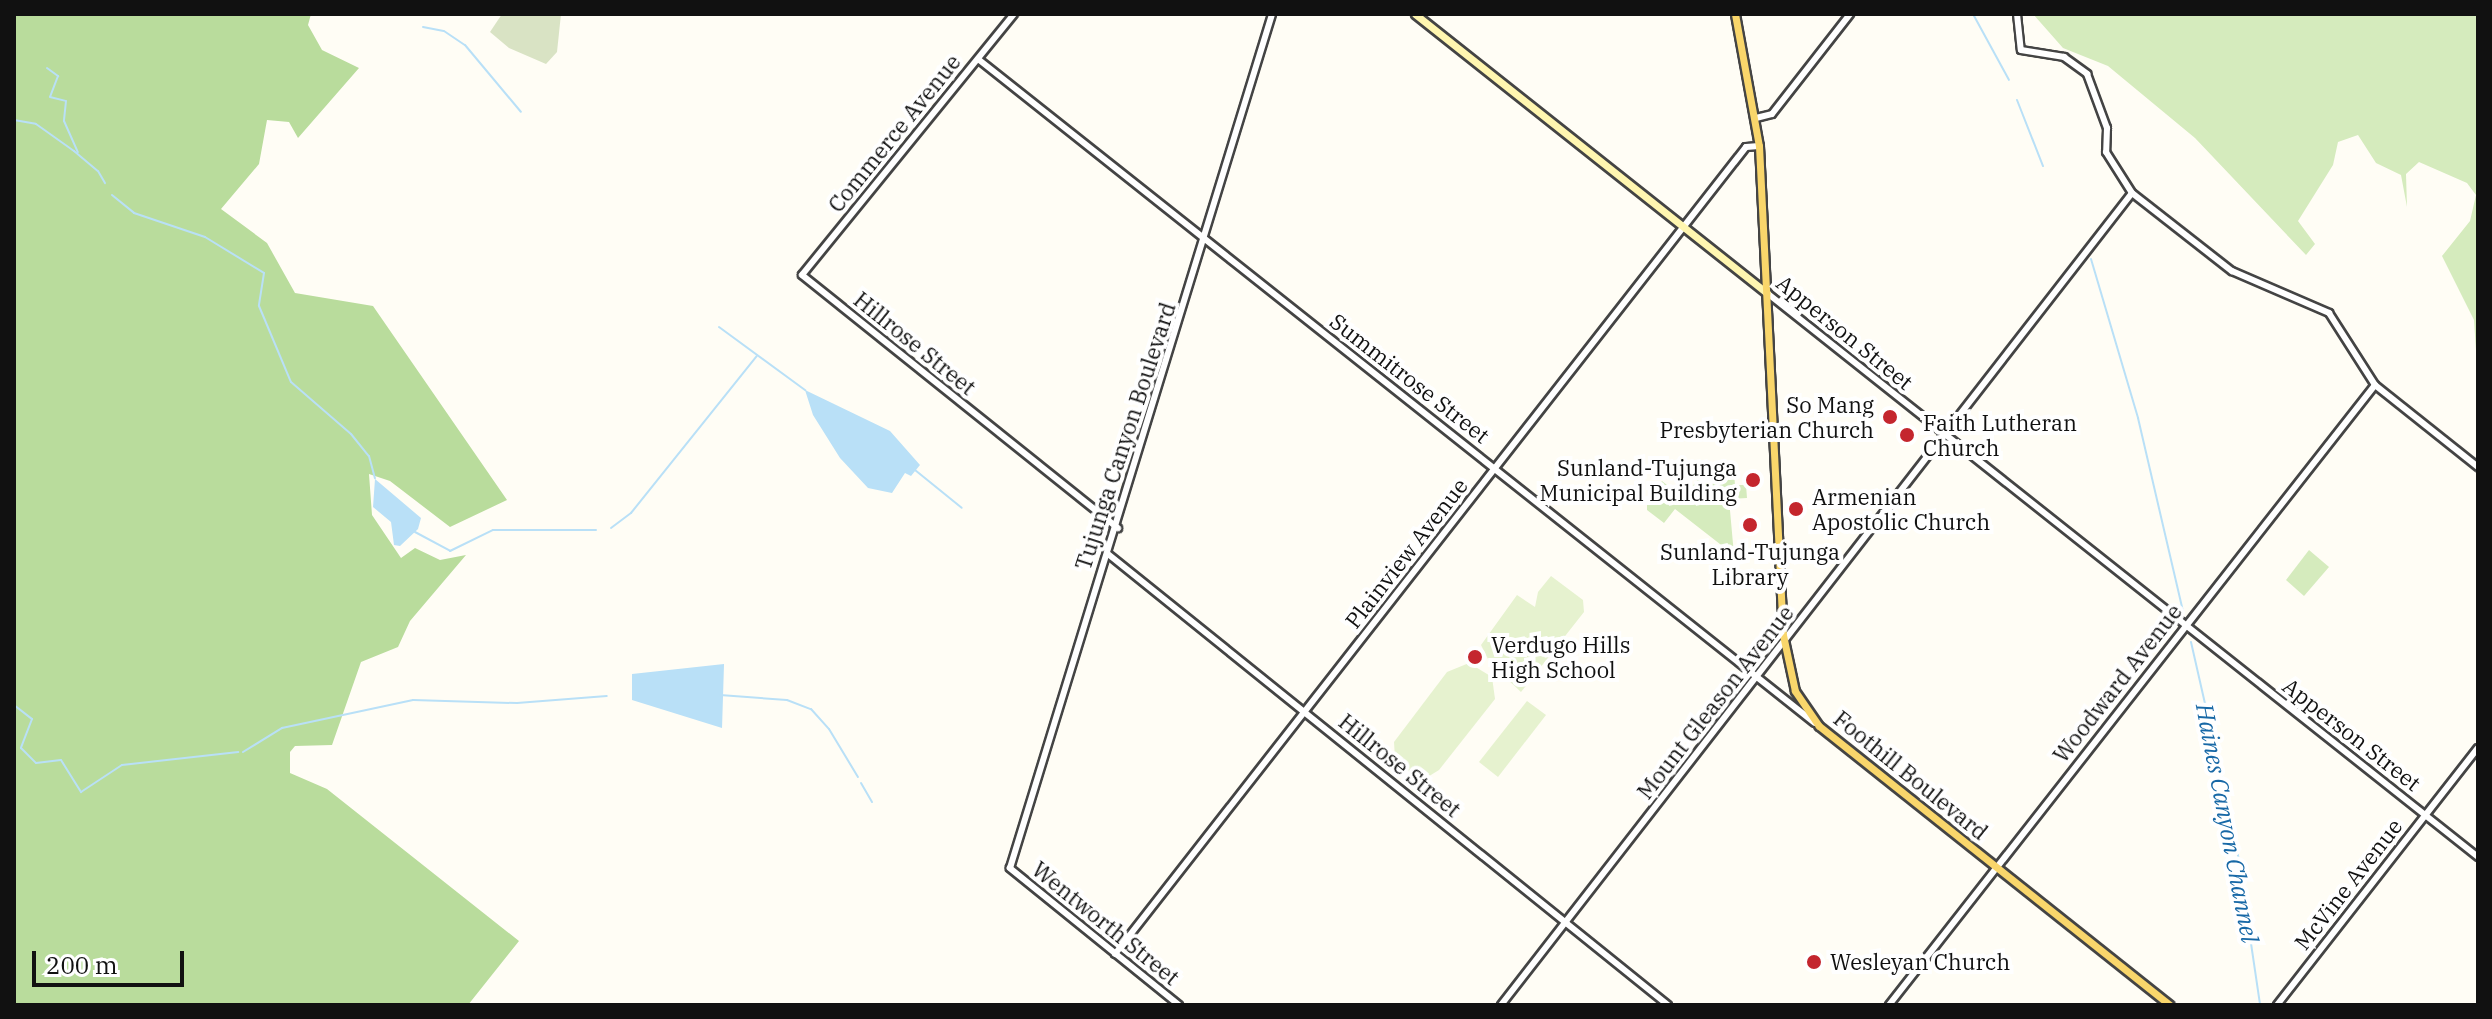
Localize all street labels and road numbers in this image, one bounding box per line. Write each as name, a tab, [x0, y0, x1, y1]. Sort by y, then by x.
street label: Commerce Avenue	[822, 49, 966, 217]
street label: Apperson Street	[1772, 269, 1918, 395]
street label: Hillrose Street	[849, 286, 981, 400]
street label: Tujunga Canyon Boulevard	[1069, 299, 1181, 573]
street label: Summitrose Street	[1325, 308, 1495, 448]
street label: Plainview Avenue	[1339, 473, 1473, 633]
street label: Woodward Avenue	[2047, 599, 2187, 767]
street label: Mount Gleason Avenue	[1631, 600, 1799, 804]
street label: Apperson Street	[2278, 672, 2426, 796]
street label: Foothill Boulevard	[1829, 705, 1993, 845]
street label: Hillrose Street	[1334, 708, 1466, 822]
street label: McVine Avenue	[2289, 813, 2407, 955]
street label: Wentworth Street	[1027, 856, 1185, 990]

